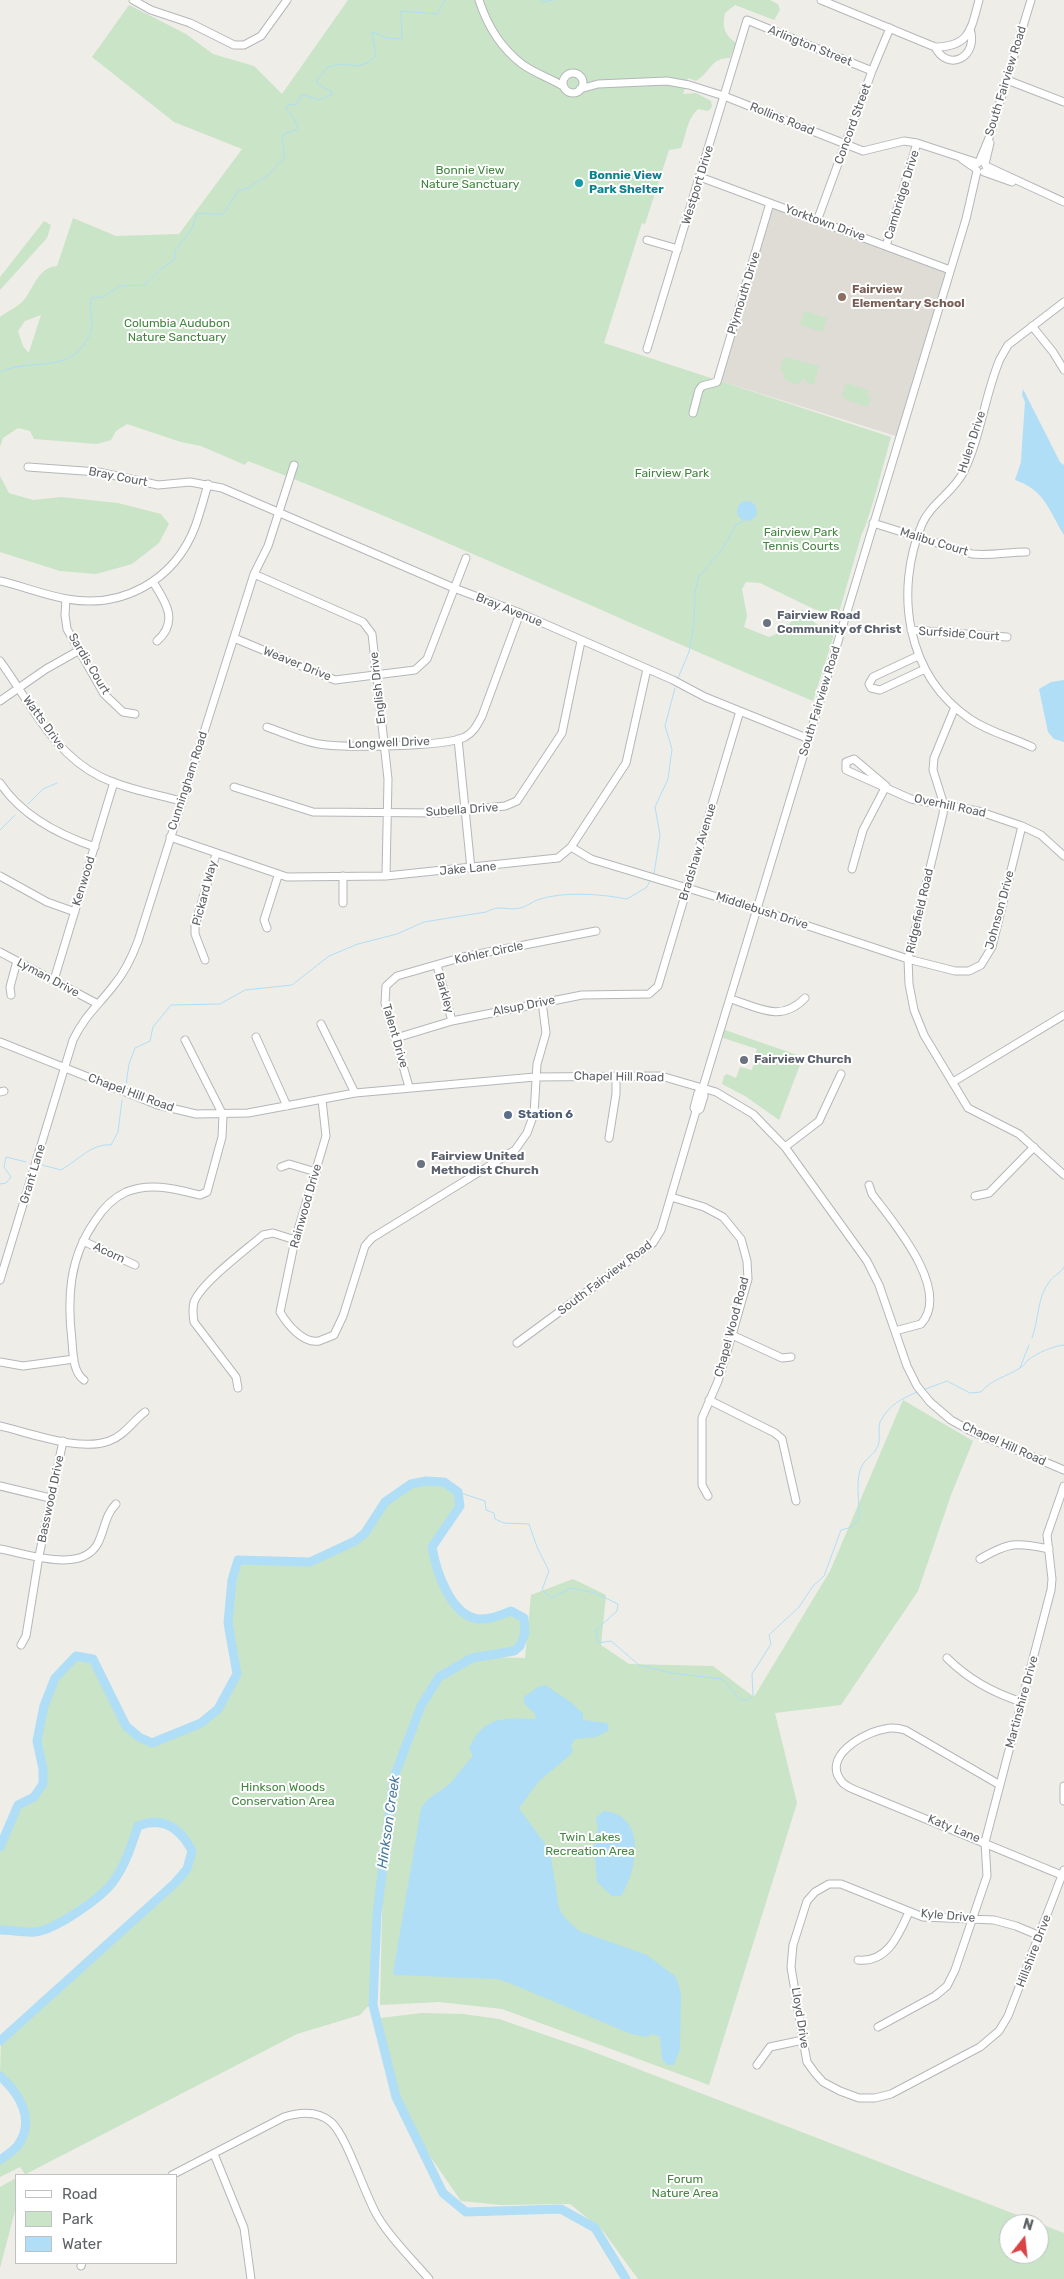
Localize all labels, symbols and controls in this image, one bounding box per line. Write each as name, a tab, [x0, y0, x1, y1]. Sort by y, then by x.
street label: Arlington Street	[766, 23, 854, 69]
street label: South Fairview Road	[982, 24, 1030, 138]
street label: Concord Street	[832, 82, 874, 166]
street label: Rollins Road	[748, 100, 816, 138]
street label: Westport Drive	[679, 144, 717, 226]
street label: Cambridge Drive	[882, 149, 922, 241]
park label: Bonnie View Nature Sanctuary	[421, 164, 519, 192]
place label: Bonnie View Park Shelter	[589, 169, 664, 197]
marker: Bonnie View Park Shelter	[573, 177, 585, 189]
street label: Yorktown Drive	[783, 202, 867, 244]
street label: Plymouth Drive	[725, 250, 763, 336]
place label: Fairview Elementary School	[852, 283, 965, 311]
marker: Fairview Elementary School	[836, 291, 848, 303]
park label: Columbia Audubon Nature Sanctuary	[124, 317, 230, 345]
street label: Hulen Drive	[955, 409, 989, 475]
street label: Bray Court	[87, 464, 149, 490]
park label: Fairview Park	[635, 467, 709, 481]
street label: Malibu Court	[898, 525, 970, 559]
park label: Fairview Park Tennis Courts	[763, 526, 839, 554]
street label: Bray Avenue	[474, 590, 544, 630]
place label: Fairview Road Community of Christ	[777, 609, 901, 637]
marker: Fairview Road Community of Christ	[761, 617, 773, 629]
street label: Surfside Court	[918, 624, 1000, 644]
street label: Sardis Court	[65, 631, 113, 697]
street label: Weaver Drive	[261, 644, 333, 684]
street label: South Fairview Road	[796, 644, 844, 758]
street label: English Drive	[367, 651, 389, 725]
street label: Watts Drive	[20, 693, 68, 753]
street label: Cunningham Road	[165, 730, 211, 832]
street label: Longwell Drive	[348, 734, 430, 752]
street label: Overhill Road	[913, 791, 987, 821]
street label: Subella Drive	[425, 800, 499, 820]
street label: Bradshaw Avenue	[676, 802, 720, 902]
street label: Kenwood	[70, 854, 98, 908]
street label: Pickard Way	[189, 859, 221, 927]
street label: Jake Lane	[439, 859, 497, 879]
street label: Ridgefield Road	[903, 867, 937, 955]
street label: Johnson Drive	[983, 869, 1017, 951]
street label: Middlebush Drive	[714, 889, 810, 933]
street label: Kohler Circle	[453, 939, 525, 967]
street label: Lyman Drive	[14, 956, 82, 1000]
street label: Barkley	[431, 971, 457, 1015]
street label: Alsup Drive	[492, 993, 556, 1019]
street label: Talent Drive	[379, 1002, 411, 1070]
place label: Fairview Church	[754, 1053, 851, 1067]
marker: Fairview Church	[738, 1054, 750, 1066]
street label: Chapel Hill Road	[574, 1069, 664, 1085]
street label: Chapel Hill Road	[86, 1071, 176, 1115]
place label: Station 6	[518, 1108, 573, 1122]
marker: Station 6	[502, 1109, 514, 1121]
street label: Grant Lane	[17, 1143, 49, 1205]
place label: Fairview United Methodist Church	[431, 1150, 539, 1178]
marker: Fairview United Methodist Church	[415, 1158, 427, 1170]
street label: Rainwood Drive	[287, 1162, 325, 1250]
street label: South Fairview Road	[555, 1238, 655, 1318]
street label: Acorn	[91, 1239, 127, 1267]
street label: Chapel Wood Road	[712, 1275, 752, 1379]
street label: Chapel Hill Road	[960, 1419, 1048, 1469]
street label: Basswood Drive	[35, 1454, 67, 1544]
street label: Martinshire Drive	[1003, 1654, 1041, 1750]
water label: Hinkson Creek	[374, 1775, 404, 1869]
park label: Hinkson Woods Conservation Area	[231, 1781, 335, 1809]
street label: Katy Lane	[926, 1812, 982, 1846]
park label: Twin Lakes Recreation Area	[545, 1831, 635, 1859]
street label: Kyle Drive	[920, 1906, 976, 1926]
street label: Hillshire Drive	[1014, 1913, 1054, 1989]
street label: Lloyd Drive	[788, 1986, 812, 2050]
park label: Forum Nature Area	[652, 2173, 718, 2201]
legend	[15, 2174, 178, 2264]
text: Road	[62, 2185, 98, 2203]
text: Park	[62, 2210, 93, 2228]
north arrow	[999, 2214, 1049, 2264]
text: N	[1021, 2215, 1035, 2235]
text: Water	[62, 2235, 102, 2253]

